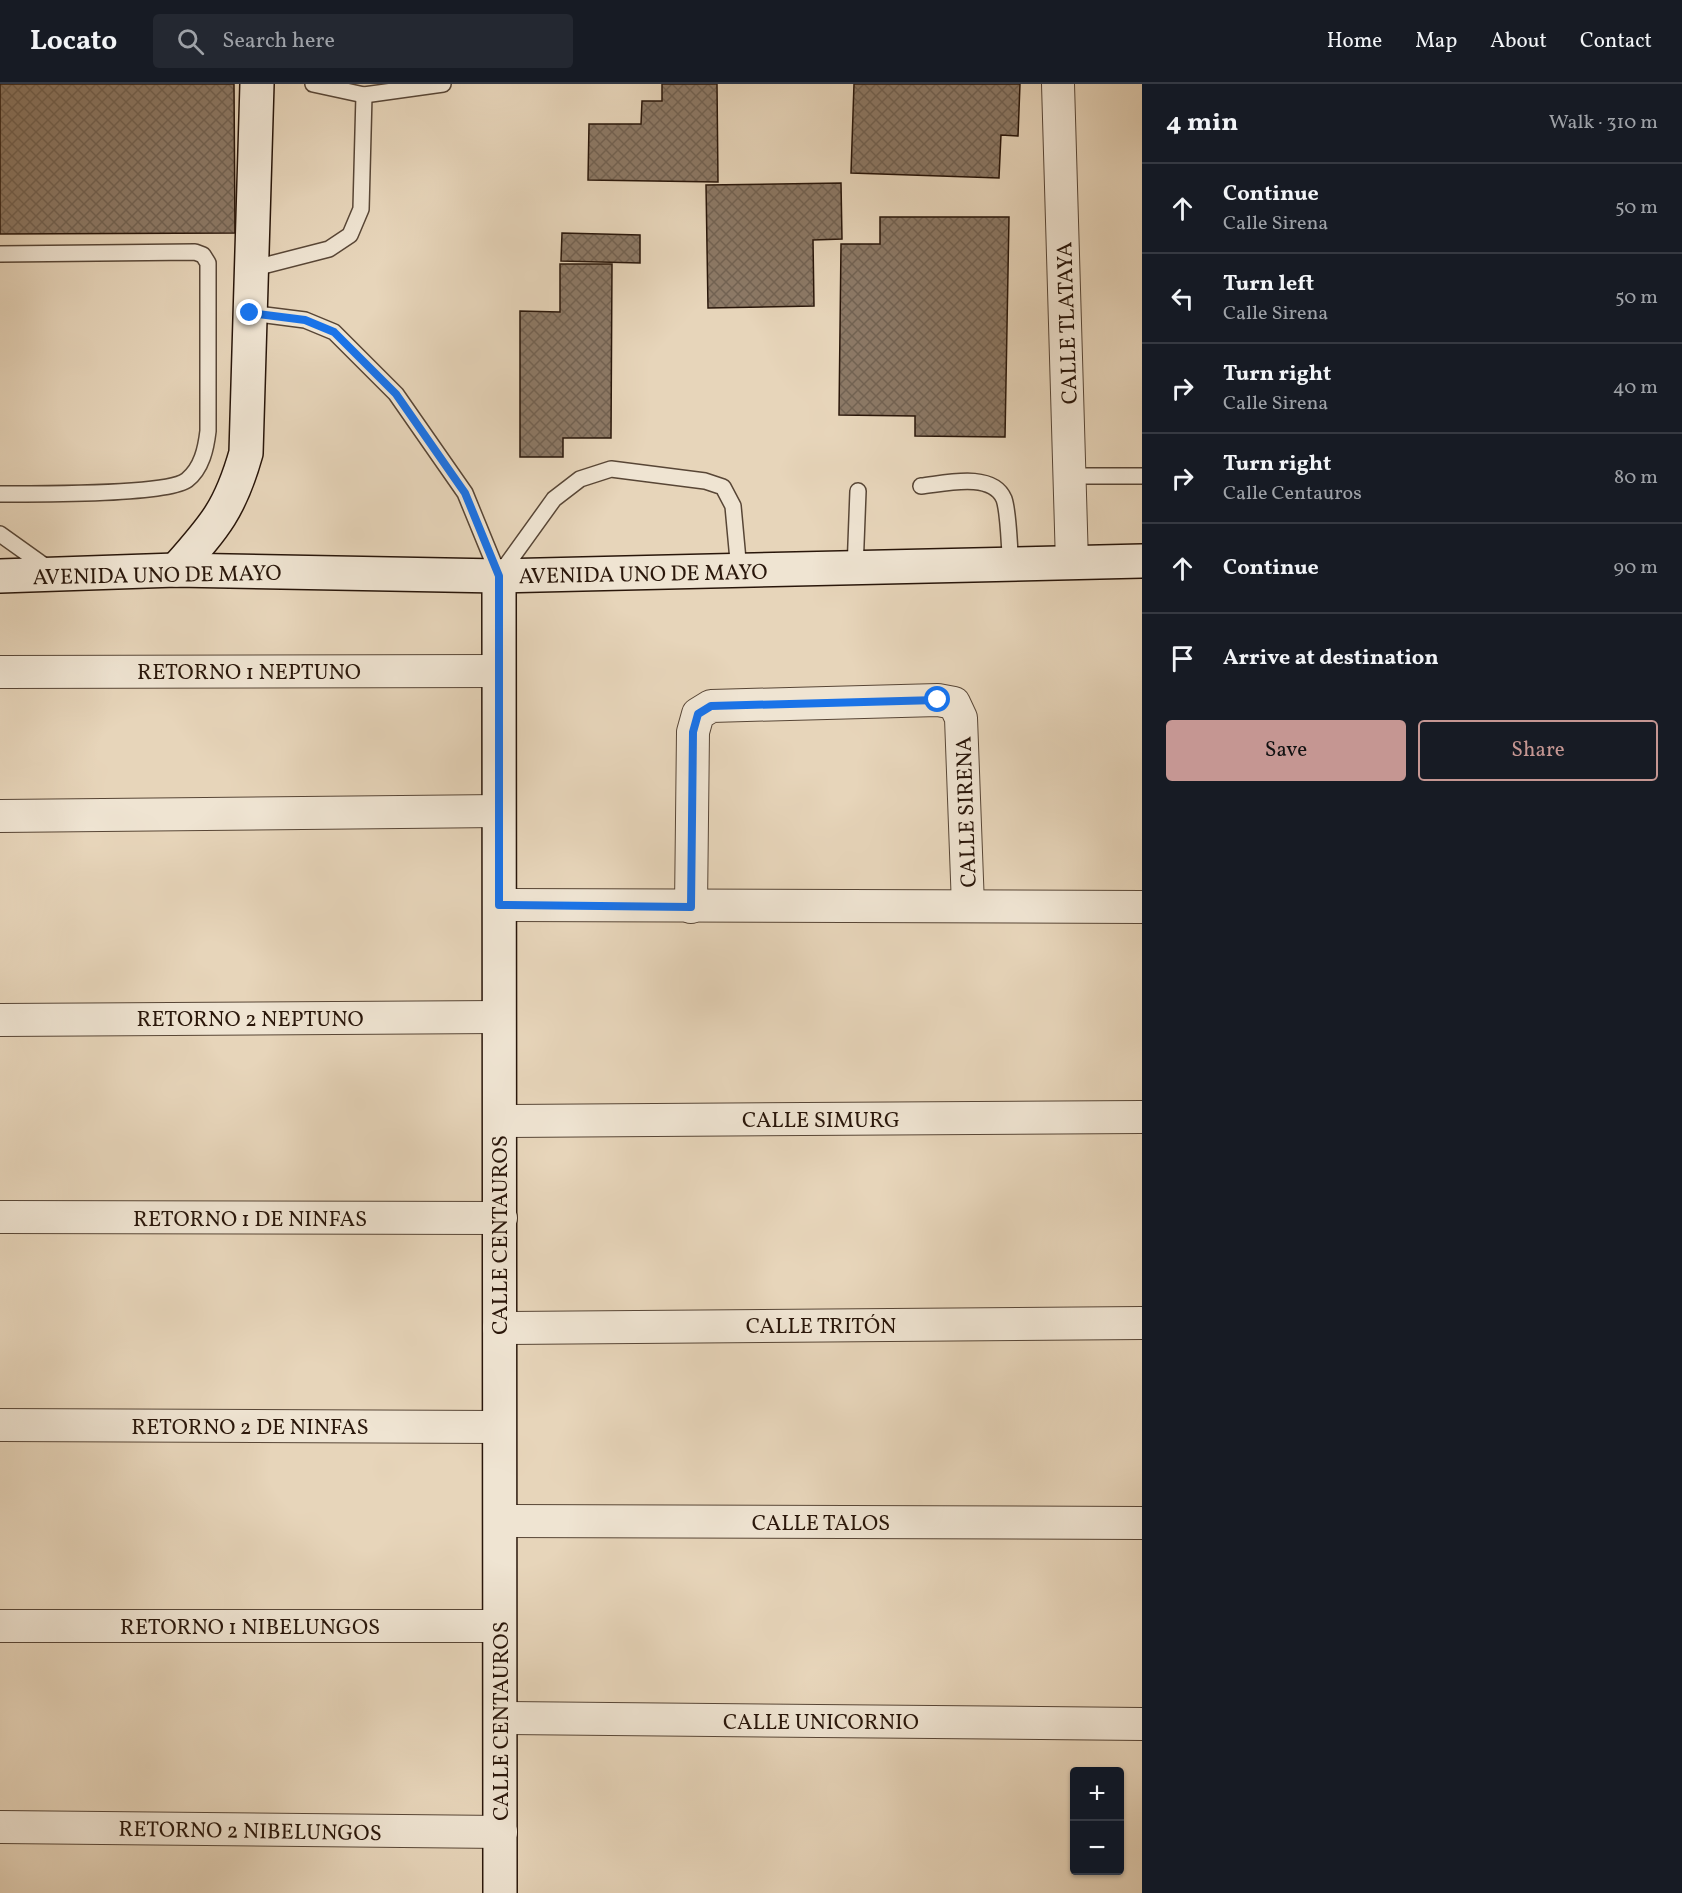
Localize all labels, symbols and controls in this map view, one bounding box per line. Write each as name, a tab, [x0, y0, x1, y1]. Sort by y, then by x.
search box	[153, 14, 573, 68]
text: Locato	[30, 22, 117, 61]
icon: search	[174, 25, 207, 58]
text: Search here	[222, 26, 335, 57]
text: Home	[1327, 27, 1382, 56]
text: Map	[1415, 27, 1457, 56]
text: About	[1490, 27, 1547, 56]
text: Contact	[1580, 27, 1652, 56]
text: 4 min	[1166, 105, 1238, 141]
text: Walk · 310 m	[1549, 109, 1658, 137]
text: Continue	[1223, 179, 1319, 210]
icon: ahead	[1166, 192, 1199, 225]
text: 50 m	[1615, 194, 1658, 222]
text: Calle Sirena	[1223, 210, 1328, 238]
street label: CALLE TLATAYA	[1050, 241, 1087, 405]
text: Turn left	[1223, 269, 1314, 300]
icon: left	[1166, 282, 1199, 315]
text: 50 m	[1615, 284, 1658, 312]
route end	[236, 299, 262, 325]
text: Calle Sirena	[1223, 300, 1328, 328]
text: Turn right	[1223, 359, 1331, 390]
icon: right	[1166, 372, 1199, 405]
text: 40 m	[1613, 374, 1658, 402]
text: Calle Sirena	[1223, 390, 1328, 418]
text: Turn right	[1223, 449, 1331, 480]
icon: right	[1166, 462, 1199, 495]
text: 80 m	[1614, 464, 1658, 492]
text: Calle Centauros	[1223, 480, 1362, 508]
icon: ahead	[1166, 552, 1199, 585]
text: Continue	[1223, 553, 1319, 584]
text: 90 m	[1614, 554, 1658, 582]
street label: AVENIDA UNO DE MAYO	[518, 558, 768, 593]
street label: AVENIDA UNO DE MAYO	[32, 559, 282, 594]
icon: arrive	[1166, 642, 1199, 675]
text: Arrive at destination	[1223, 643, 1439, 674]
street label: RETORNO 1 NEPTUNO	[137, 658, 361, 689]
route start	[924, 686, 950, 712]
button: Save	[1166, 720, 1406, 781]
button: Share	[1418, 720, 1658, 781]
street label: CALLE SIRENA	[949, 736, 986, 888]
street label: RETORNO 2 NEPTUNO	[136, 1005, 364, 1036]
street label: CALLE SIMURG	[742, 1106, 900, 1137]
street label: CALLE CENTAUROS	[486, 1135, 517, 1335]
street label: RETORNO 1 DE NINFAS	[133, 1205, 367, 1236]
street label: CALLE TRITÓN	[746, 1312, 896, 1343]
street label: RETORNO 2 DE NINFAS	[131, 1413, 369, 1444]
street label: CALLE TALOS	[752, 1509, 890, 1540]
street label: RETORNO 1 NIBELUNGOS	[120, 1613, 380, 1644]
street label: CALLE CENTAUROS	[487, 1621, 518, 1821]
street label: CALLE UNICORNIO	[723, 1708, 919, 1739]
map controls	[1070, 1767, 1124, 1875]
button: +	[1070, 1767, 1124, 1821]
street label: RETORNO 2 NIBELUNGOS	[118, 1815, 382, 1850]
button: −	[1070, 1821, 1124, 1875]

